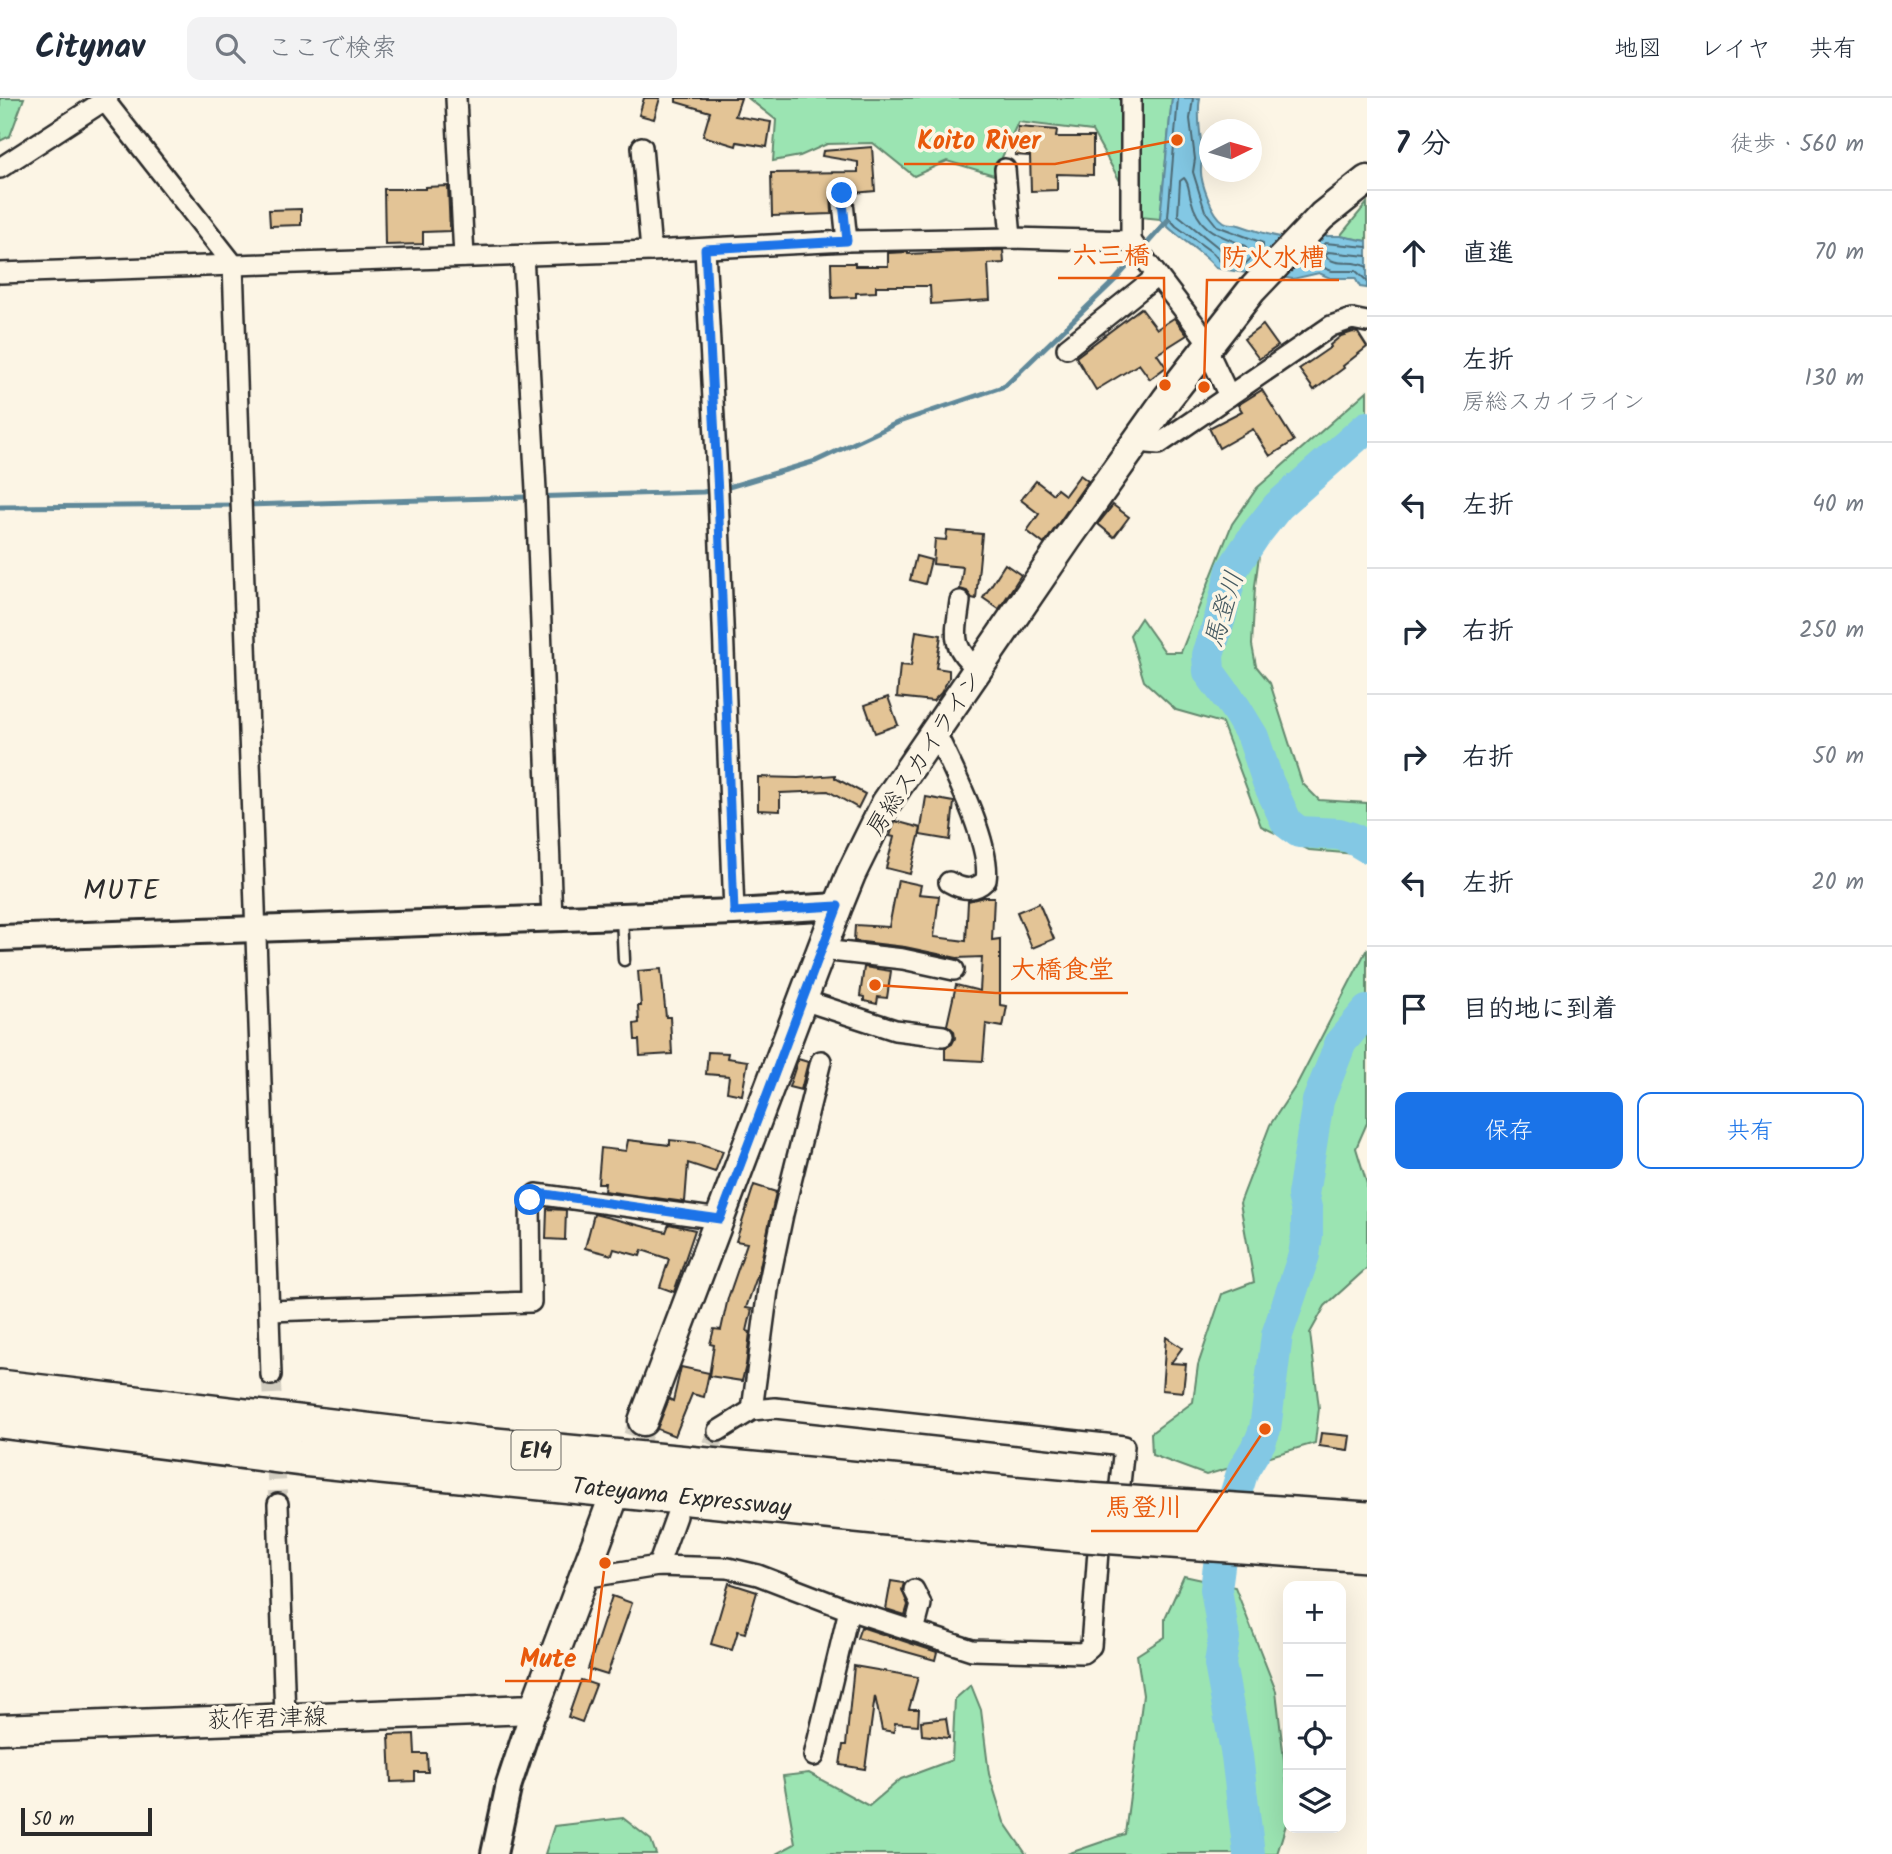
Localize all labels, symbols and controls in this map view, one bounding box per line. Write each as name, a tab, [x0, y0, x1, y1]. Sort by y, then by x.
search box	[187, 17, 677, 80]
text: Citynav	[35, 22, 145, 75]
text: ここで検索	[267, 28, 397, 70]
icon: search	[211, 29, 249, 67]
text: 地図	[1614, 30, 1662, 69]
text: レイヤ	[1700, 30, 1771, 69]
text: 共有	[1809, 30, 1857, 69]
callout: Koito River	[904, 117, 1055, 164]
north arrow	[1199, 119, 1262, 182]
text: Koito River	[917, 121, 1042, 163]
text: 7 分	[1395, 121, 1451, 169]
text: 徒歩 · 560 m	[1730, 127, 1864, 163]
route end	[826, 177, 857, 208]
callout: 六三橋	[1058, 231, 1164, 278]
callout: 防火水槽	[1207, 233, 1339, 280]
text: 直進	[1462, 233, 1514, 275]
icon: ahead	[1395, 234, 1433, 272]
text: 70 m	[1814, 235, 1864, 271]
text: 六三橋	[1072, 236, 1150, 278]
text: 防火水槽	[1221, 238, 1325, 280]
text: 左折	[1462, 340, 1514, 382]
icon: left	[1395, 360, 1433, 398]
text: 130 m	[1805, 361, 1864, 397]
text: 房総スカイライン	[1462, 385, 1645, 421]
text: 左折	[1462, 485, 1514, 527]
icon: left	[1395, 486, 1433, 524]
text: 40 m	[1812, 487, 1864, 523]
water label: 馬登川	[1193, 566, 1256, 653]
text: 右折	[1462, 611, 1514, 653]
icon: right	[1395, 612, 1433, 650]
text: 250 m	[1799, 613, 1864, 649]
street label: 房総スカイライン	[857, 663, 994, 845]
text: 右折	[1462, 737, 1514, 779]
icon: right	[1395, 738, 1433, 776]
text: 50 m	[1813, 739, 1864, 775]
text: 左折	[1462, 863, 1514, 905]
icon: left	[1395, 864, 1433, 902]
text: 20 m	[1812, 865, 1864, 901]
district label: MUTE	[83, 869, 161, 914]
callout: 大橋食堂	[996, 946, 1128, 993]
text: 大橋食堂	[1010, 950, 1114, 992]
text: 目的地に到着	[1462, 989, 1618, 1031]
icon: arrive	[1395, 990, 1433, 1028]
button: 保存	[1395, 1092, 1623, 1169]
button: 共有	[1637, 1092, 1864, 1169]
route start	[514, 1184, 545, 1215]
road number: E14	[512, 1430, 560, 1470]
street label: Tateyama Expressway	[570, 1467, 794, 1528]
callout: 馬登川	[1091, 1484, 1197, 1531]
text: 馬登川	[1105, 1488, 1183, 1530]
map controls	[1283, 1581, 1346, 1833]
button: +	[1283, 1581, 1346, 1644]
callout: Mute	[505, 1634, 590, 1681]
text: Mute	[520, 1639, 577, 1681]
button: −	[1283, 1644, 1346, 1707]
street label: 荻作君津線	[206, 1698, 328, 1741]
button: locate	[1283, 1707, 1346, 1770]
button: layers	[1283, 1770, 1346, 1833]
scale bar	[21, 1805, 152, 1837]
text: 50 m	[32, 1805, 74, 1835]

